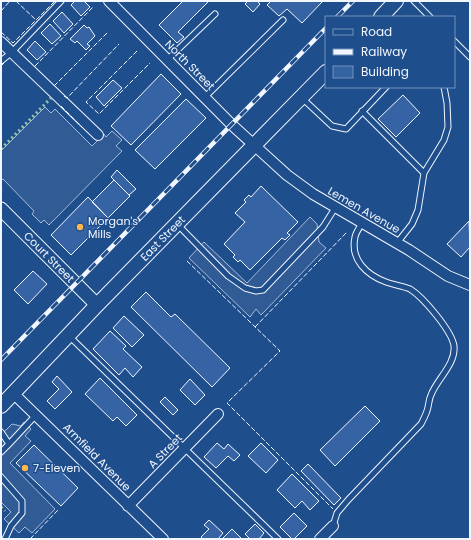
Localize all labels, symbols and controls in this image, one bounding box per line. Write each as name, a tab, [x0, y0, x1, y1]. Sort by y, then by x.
legend	[325, 16, 455, 88]
text: Road	[361, 23, 392, 40]
street label: North Street	[161, 36, 219, 94]
text: Railway	[361, 43, 407, 60]
text: Building	[361, 63, 409, 80]
street label: Lemen Avenue	[325, 183, 403, 237]
street label: East Street	[137, 212, 189, 265]
place label: Morgan's Mills	[88, 213, 138, 242]
marker: Morgan's Mills	[75, 222, 85, 232]
street label: Court Street	[20, 228, 78, 286]
street label: Armfield Avenue	[59, 419, 135, 495]
street label: A Street	[144, 430, 186, 472]
place label: 7-Eleven	[33, 460, 80, 476]
marker: 7-Eleven	[20, 463, 30, 473]

